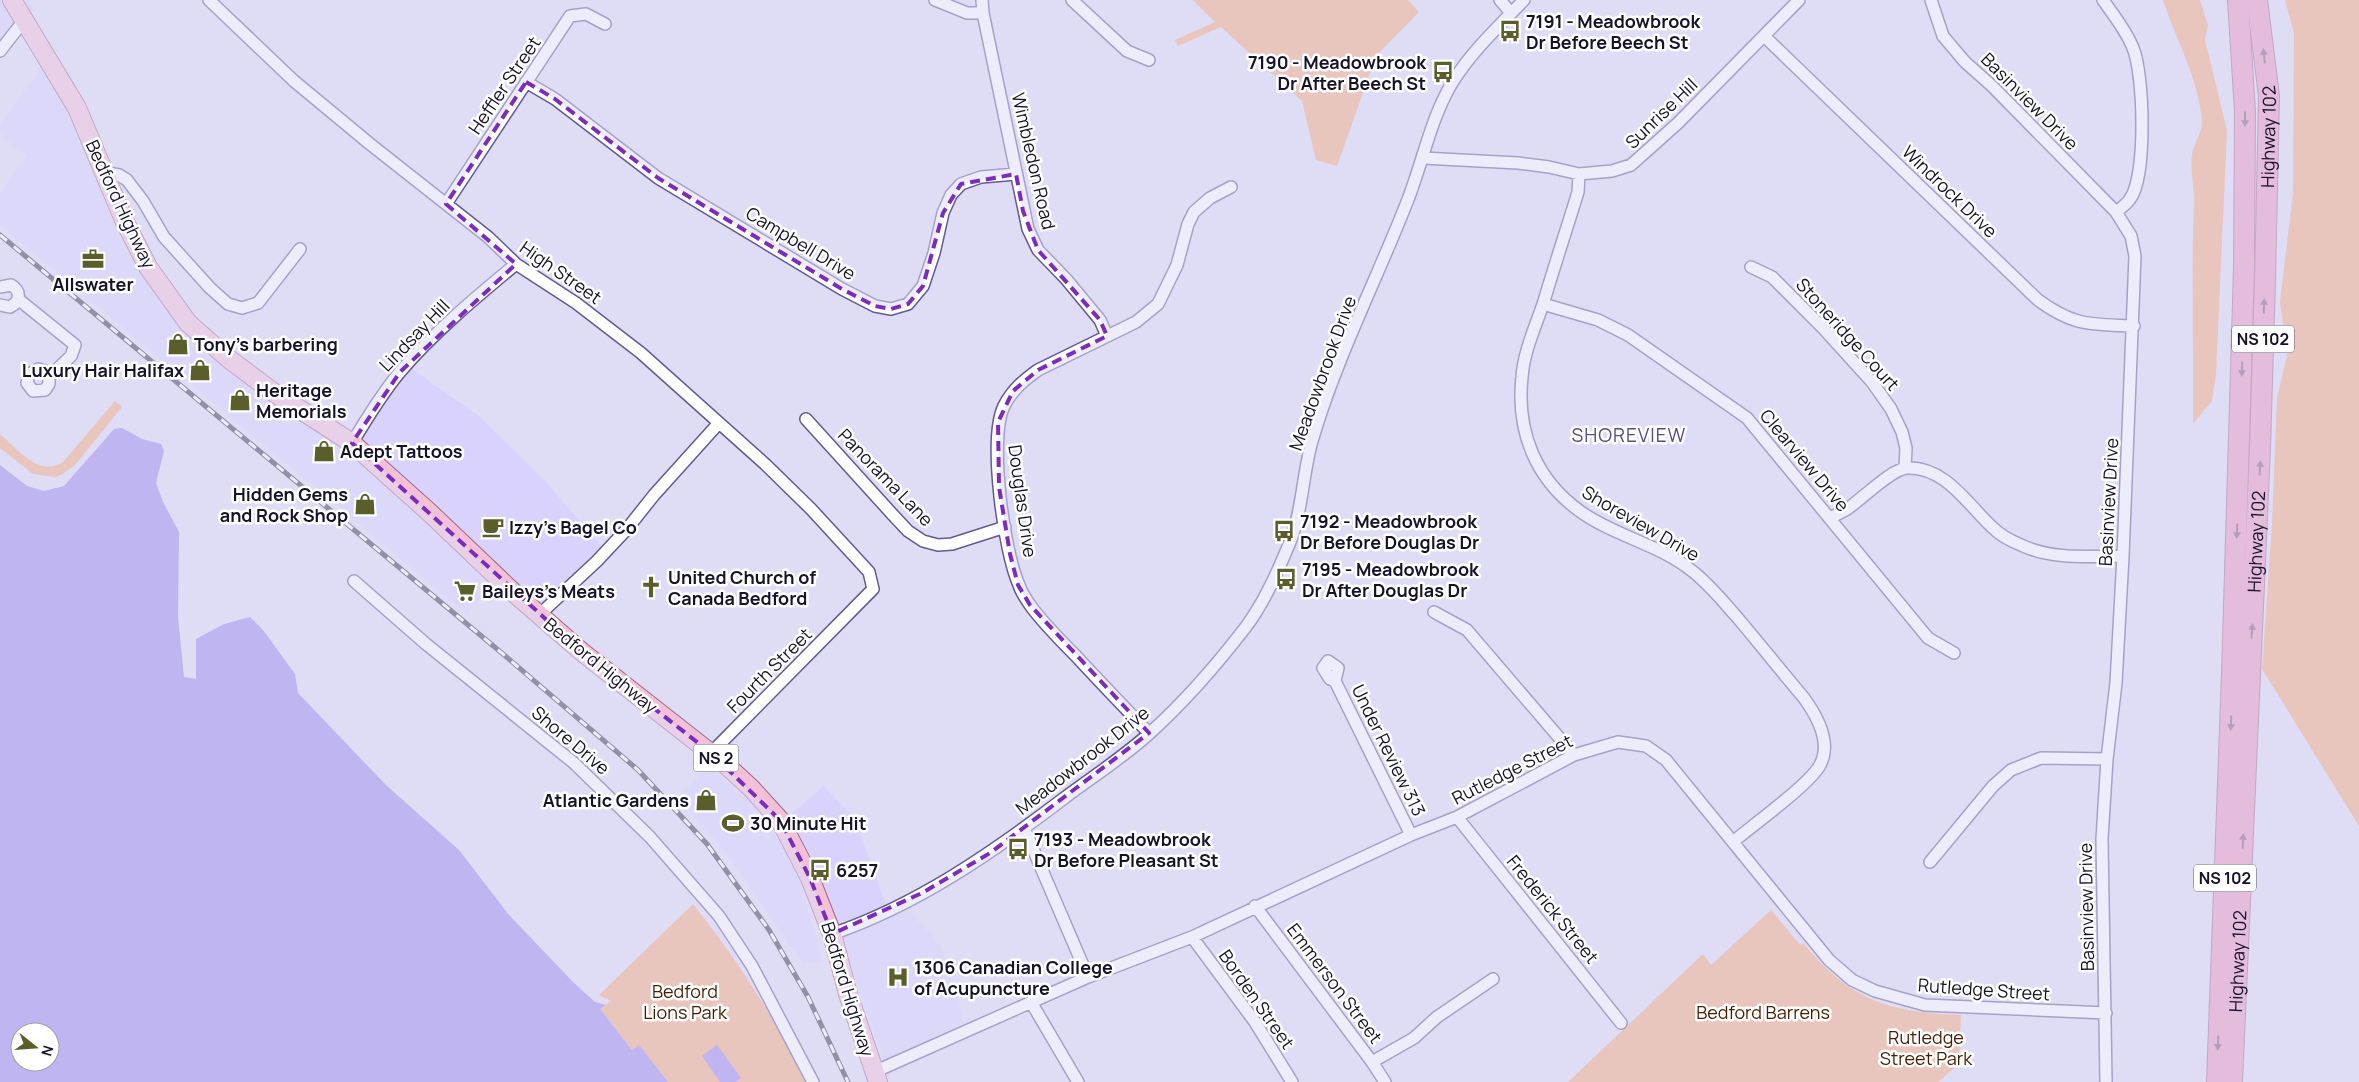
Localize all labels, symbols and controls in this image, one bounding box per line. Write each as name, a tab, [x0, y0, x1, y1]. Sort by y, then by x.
place label: 7191 - Meadowbrook Dr Before Beech St	[1526, 9, 1701, 54]
bus stop icon: 7191 - Meadowbrook Dr Before Beech St	[1497, 18, 1523, 44]
street label: Heffler Street	[462, 31, 546, 139]
street label: Basinview Drive	[1976, 47, 2084, 155]
one-way arrow	[2260, 48, 2268, 64]
place label: 7190 - Meadowbrook Dr After Beech St	[1248, 50, 1427, 95]
bus stop icon: 7190 - Meadowbrook Dr After Beech St	[1430, 59, 1456, 85]
street label: Sunrise Hill	[1620, 73, 1702, 153]
street label: Highway 102	[2255, 84, 2281, 188]
street label: Wimbledon Road	[1007, 90, 1061, 232]
one-way arrow	[2241, 111, 2249, 127]
street label: Bedford Highway	[81, 136, 162, 273]
street label: Windrock Drive	[1897, 139, 2003, 243]
street label: Campbell Drive	[742, 201, 860, 285]
street label: High Street	[515, 235, 607, 309]
office icon: Allswater	[80, 246, 106, 272]
place label: Allswater	[52, 272, 134, 296]
street label: Stoneridge Court	[1791, 273, 1905, 395]
street label: Meadowbrook Drive	[1283, 292, 1361, 454]
street label: Lindsay Hill	[374, 294, 454, 376]
one-way arrow	[2260, 298, 2268, 314]
road number: NS 102	[2232, 326, 2294, 352]
shop icon: Tony's barbering	[165, 331, 191, 357]
place label: Tony's barbering	[194, 332, 338, 356]
shop icon: Luxury Hair Halifax	[187, 357, 213, 383]
place label: Luxury Hair Halifax	[22, 358, 184, 382]
one-way arrow	[2237, 361, 2245, 377]
place label: Heritage Memorials	[256, 378, 347, 423]
shop icon: Heritage Memorials	[227, 387, 253, 413]
street label: Clearview Drive	[1755, 404, 1855, 516]
district label: SHOREVIEW	[1572, 422, 1686, 448]
street label: Panorama Lane	[833, 423, 939, 531]
street label: Basinview Drive	[2093, 437, 2123, 567]
shop icon: Adept Tattoos	[311, 438, 337, 464]
place label: Adept Tattoos	[340, 439, 463, 463]
street label: Douglas Drive	[1003, 443, 1043, 559]
one-way arrow	[2256, 460, 2264, 476]
street label: Shoreview Drive	[1578, 480, 1704, 566]
place label: Hidden Gems and Rock Shop	[220, 482, 348, 527]
street label: Highway 102	[2242, 490, 2270, 593]
shop icon: Hidden Gems and Rock Shop	[352, 491, 378, 517]
place label: 7192 - Meadowbrook Dr Before Douglas Dr	[1300, 509, 1479, 554]
cafe icon: Izzy's Bagel Co	[480, 514, 506, 540]
place label: Izzy's Bagel Co	[509, 515, 637, 539]
bus stop icon: 7192 - Meadowbrook Dr Before Douglas Dr	[1271, 518, 1297, 544]
one-way arrow	[2233, 523, 2241, 539]
place label: 7195 - Meadowbrook Dr After Douglas Dr	[1302, 557, 1480, 602]
place label: United Church of Canada Bedford	[668, 565, 816, 610]
bus stop icon: 7195 - Meadowbrook Dr After Douglas Dr	[1273, 566, 1299, 592]
church icon: United Church of Canada Bedford	[638, 574, 664, 600]
supermarket icon: Baileys's Meats	[452, 578, 478, 604]
place label: Baileys's Meats	[482, 579, 615, 603]
street label: Bedford Highway	[539, 612, 663, 719]
street label: Fourth Street	[721, 622, 817, 718]
one-way arrow	[2248, 622, 2256, 638]
street label: Under Review 313	[1347, 680, 1431, 820]
street label: Shore Drive	[527, 700, 615, 780]
street label: Meadowbrook Drive	[1010, 700, 1154, 820]
one-way arrow	[2226, 715, 2234, 731]
street label: Rutledge Street	[1448, 728, 1576, 810]
road number: NS 2	[694, 744, 738, 771]
shop icon: Atlantic Gardens	[693, 787, 719, 813]
place label: Atlantic Gardens	[543, 788, 689, 812]
sports icon: 30 Minute Hit	[720, 810, 746, 836]
place label: 30 Minute Hit	[750, 811, 866, 835]
place label: 7193 - Meadowbrook Dr Before Pleasant St	[1034, 827, 1219, 872]
one-way arrow	[2239, 833, 2247, 849]
bus stop icon: 7193 - Meadowbrook Dr Before Pleasant St	[1005, 836, 1031, 862]
street label: Basinview Drive	[2073, 843, 2099, 971]
street label: Frederick Street	[1502, 850, 1604, 968]
bus stop icon: 6257	[807, 857, 833, 883]
place label: 6257	[836, 858, 878, 882]
road number: NS 102	[2194, 864, 2256, 891]
street label: Highway 102	[2223, 910, 2252, 1013]
street label: Emmerson Street	[1282, 918, 1388, 1048]
street label: Bedford Highway	[816, 919, 880, 1060]
street label: Borden Street	[1214, 945, 1300, 1053]
place label: 1306 Canadian College of Acupuncture	[914, 955, 1113, 1000]
hospital icon: 1306 Canadian College of Acupuncture	[885, 964, 911, 990]
street label: Rutledge Street	[1917, 972, 2051, 1006]
park label: Bedford Lions Park	[643, 979, 728, 1024]
park label: Bedford Barrens	[1696, 1000, 1830, 1024]
north arrow	[10, 1022, 60, 1072]
park label: Rutledge Street Park	[1880, 1025, 1973, 1070]
one-way arrow	[2214, 1035, 2222, 1051]
text: N	[37, 1043, 58, 1059]

